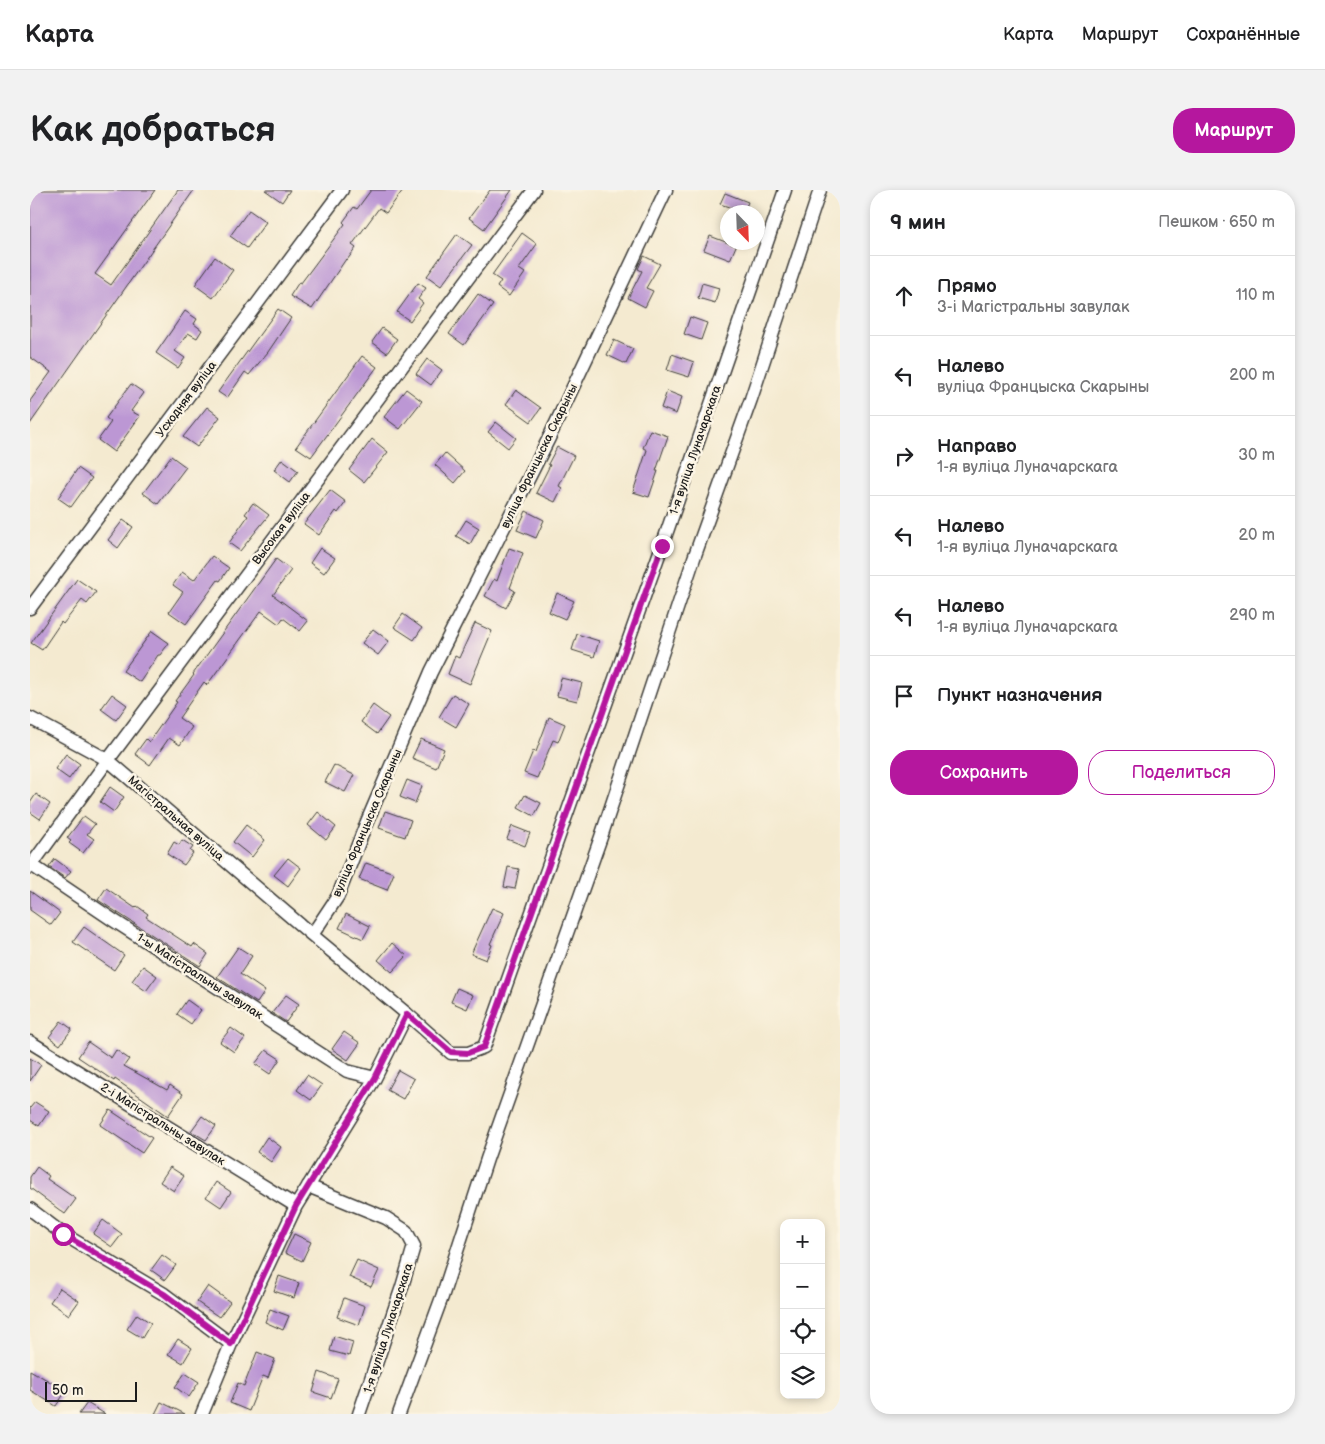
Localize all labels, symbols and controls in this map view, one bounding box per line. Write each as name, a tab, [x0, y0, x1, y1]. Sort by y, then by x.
text: Карта	[25, 20, 94, 49]
text: Карта	[1003, 24, 1054, 45]
text: Маршрут	[1082, 24, 1158, 45]
text: Сохранённые	[1186, 24, 1300, 45]
button: Маршрут	[1173, 108, 1295, 153]
text: Как добраться	[30, 109, 276, 152]
north arrow	[720, 205, 765, 250]
text: 9 мин	[890, 210, 946, 235]
text: Пешком · 650 m	[1158, 213, 1275, 232]
text: Прямо	[937, 275, 997, 298]
icon: ahead	[890, 282, 918, 310]
text: 110 m	[1236, 286, 1275, 305]
text: 3-і Магістральны завулак	[937, 298, 1130, 317]
text: Налево	[937, 355, 1004, 378]
street label: Усходняя вуліца	[153, 358, 220, 440]
icon: left	[890, 362, 918, 390]
text: 200 m	[1229, 366, 1275, 385]
text: вуліца Францыска Скарыны	[937, 378, 1149, 397]
street label: вуліца Францыска Скарыны	[498, 381, 581, 531]
street label: 1-я вуліца Луначарскага	[666, 384, 725, 517]
text: Направо	[937, 435, 1017, 458]
icon: right	[890, 442, 918, 470]
text: 30 m	[1238, 446, 1275, 465]
text: 1-я вуліца Луначарскага	[937, 458, 1118, 477]
street label: Высокая вуліца	[249, 489, 314, 568]
text: Налево	[937, 515, 1004, 538]
icon: left	[890, 522, 918, 550]
text: 20 m	[1239, 526, 1275, 545]
route end	[651, 535, 674, 558]
text: 1-я вуліца Луначарскага	[937, 538, 1118, 557]
text: Налево	[937, 595, 1004, 618]
icon: left	[890, 602, 918, 630]
text: 290 m	[1229, 606, 1275, 625]
text: 1-я вуліца Луначарскага	[937, 618, 1118, 637]
icon: arrive	[890, 682, 918, 710]
text: Пункт назначения	[937, 684, 1102, 707]
street label: вуліца Францыска Скарыны	[329, 747, 405, 899]
button: Сохранить	[890, 750, 1078, 795]
button: Поделиться	[1088, 750, 1275, 795]
street label: Магістральная вуліца	[125, 773, 227, 864]
street label: 1-ы Магістральны завулак	[134, 930, 266, 1023]
street label: 2-і Магістральны завулак	[98, 1080, 228, 1169]
map controls	[780, 1219, 825, 1399]
button: +	[780, 1219, 825, 1264]
route start	[52, 1223, 75, 1246]
street label: 1-я вуліца Луначарскага	[360, 1261, 417, 1395]
button: −	[780, 1264, 825, 1309]
button: locate	[780, 1309, 825, 1354]
button: layers	[780, 1354, 825, 1399]
scale bar	[45, 1379, 138, 1402]
text: 50 m	[52, 1382, 84, 1399]

